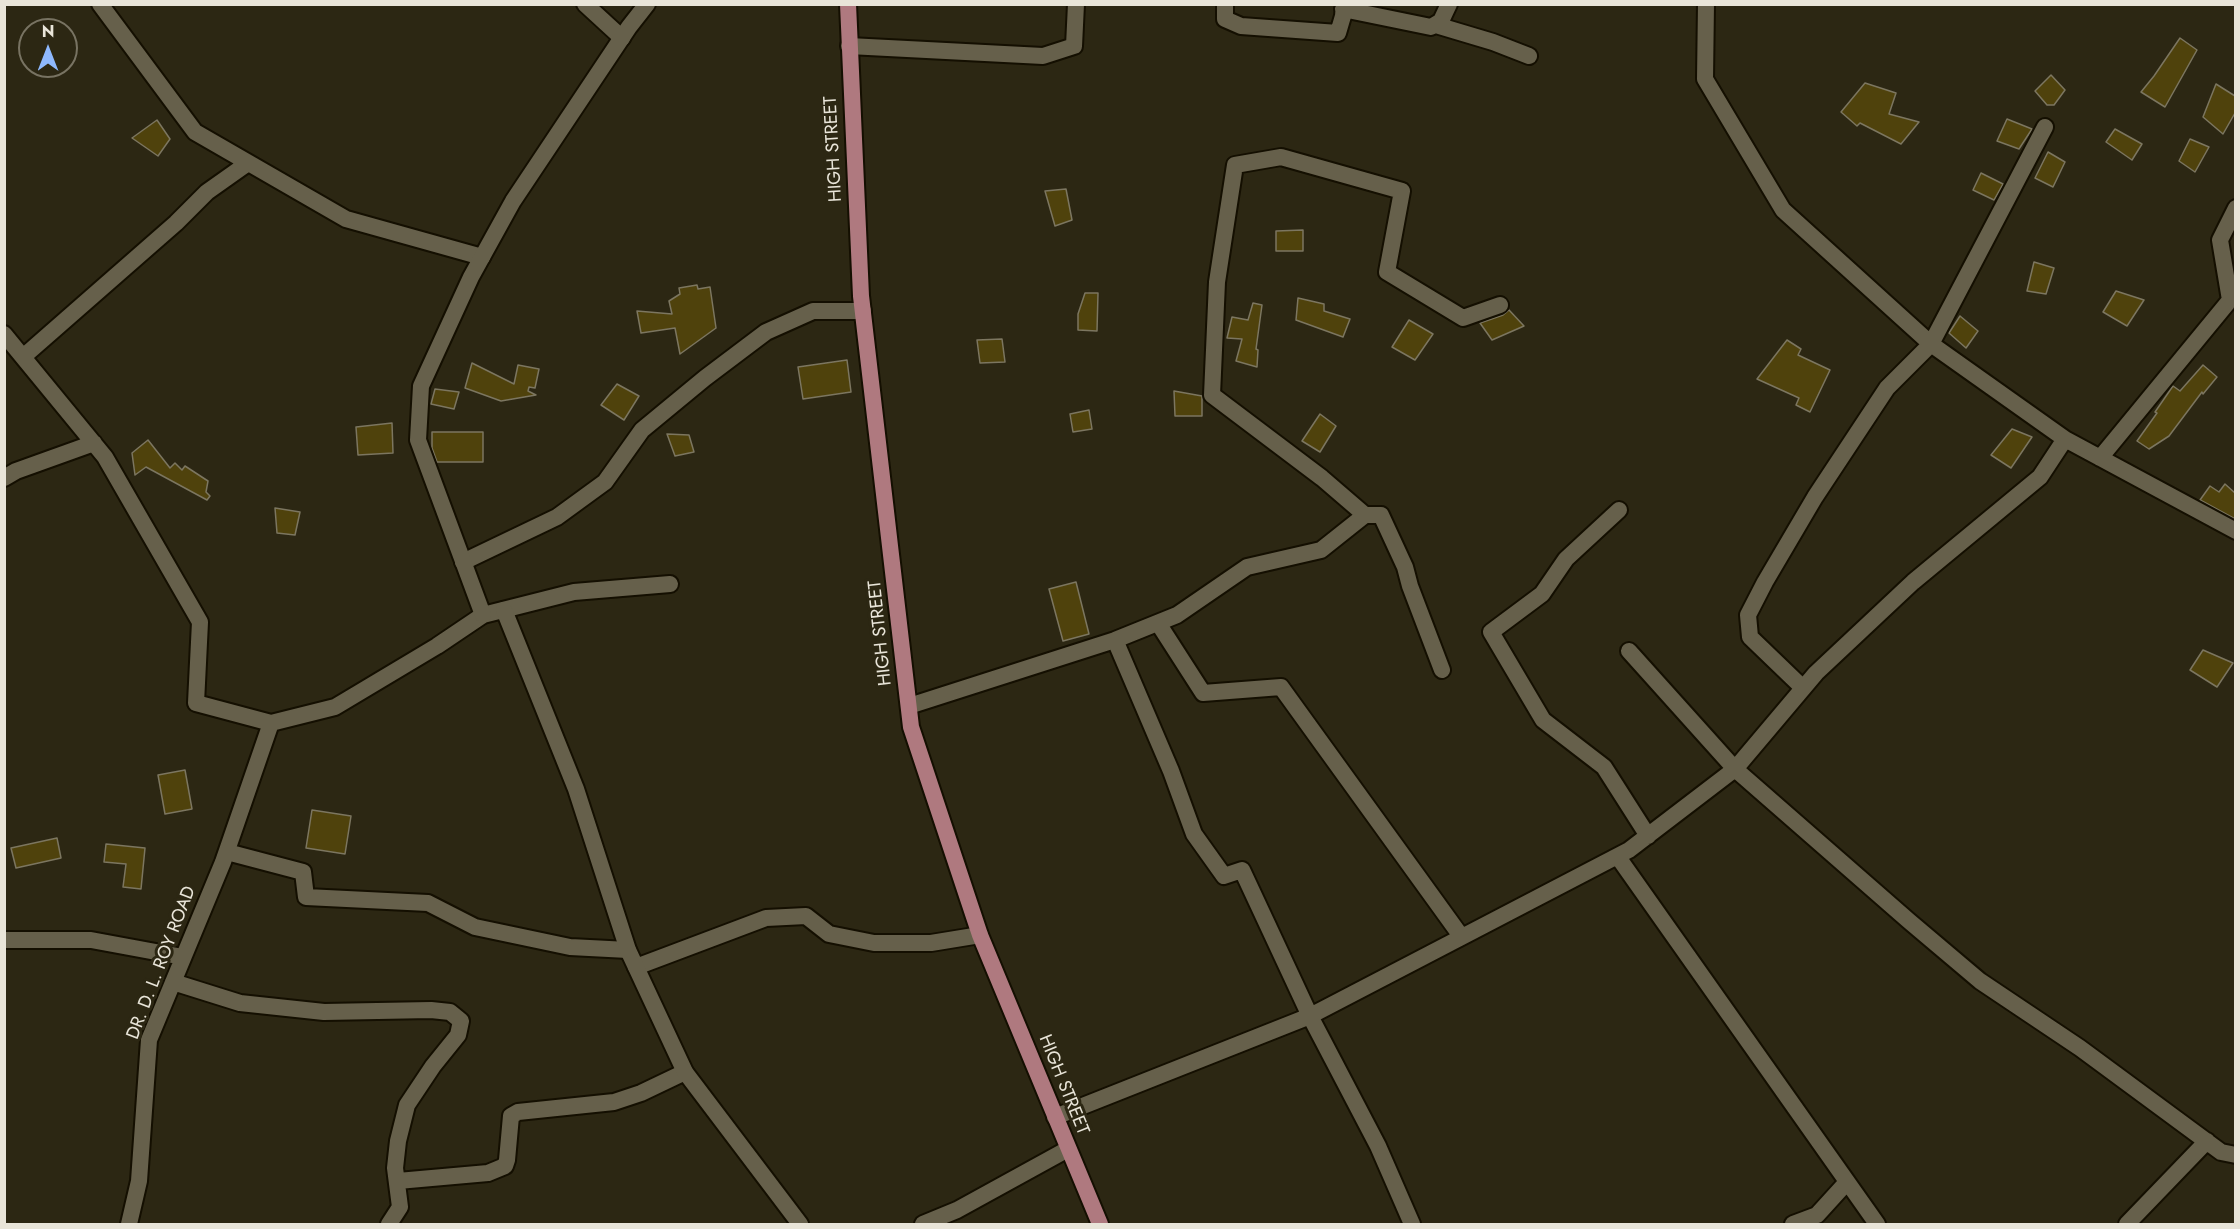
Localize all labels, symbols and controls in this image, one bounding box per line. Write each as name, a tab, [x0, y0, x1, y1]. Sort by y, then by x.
north arrow	[18, 18, 78, 78]
text: N	[42, 20, 54, 43]
street label: HIGH STREET	[820, 96, 848, 202]
street label: HIGH STREET	[865, 579, 897, 687]
street label: DR. D. L. ROY ROAD	[123, 883, 201, 1043]
street label: HIGH STREET	[1033, 1032, 1093, 1138]

